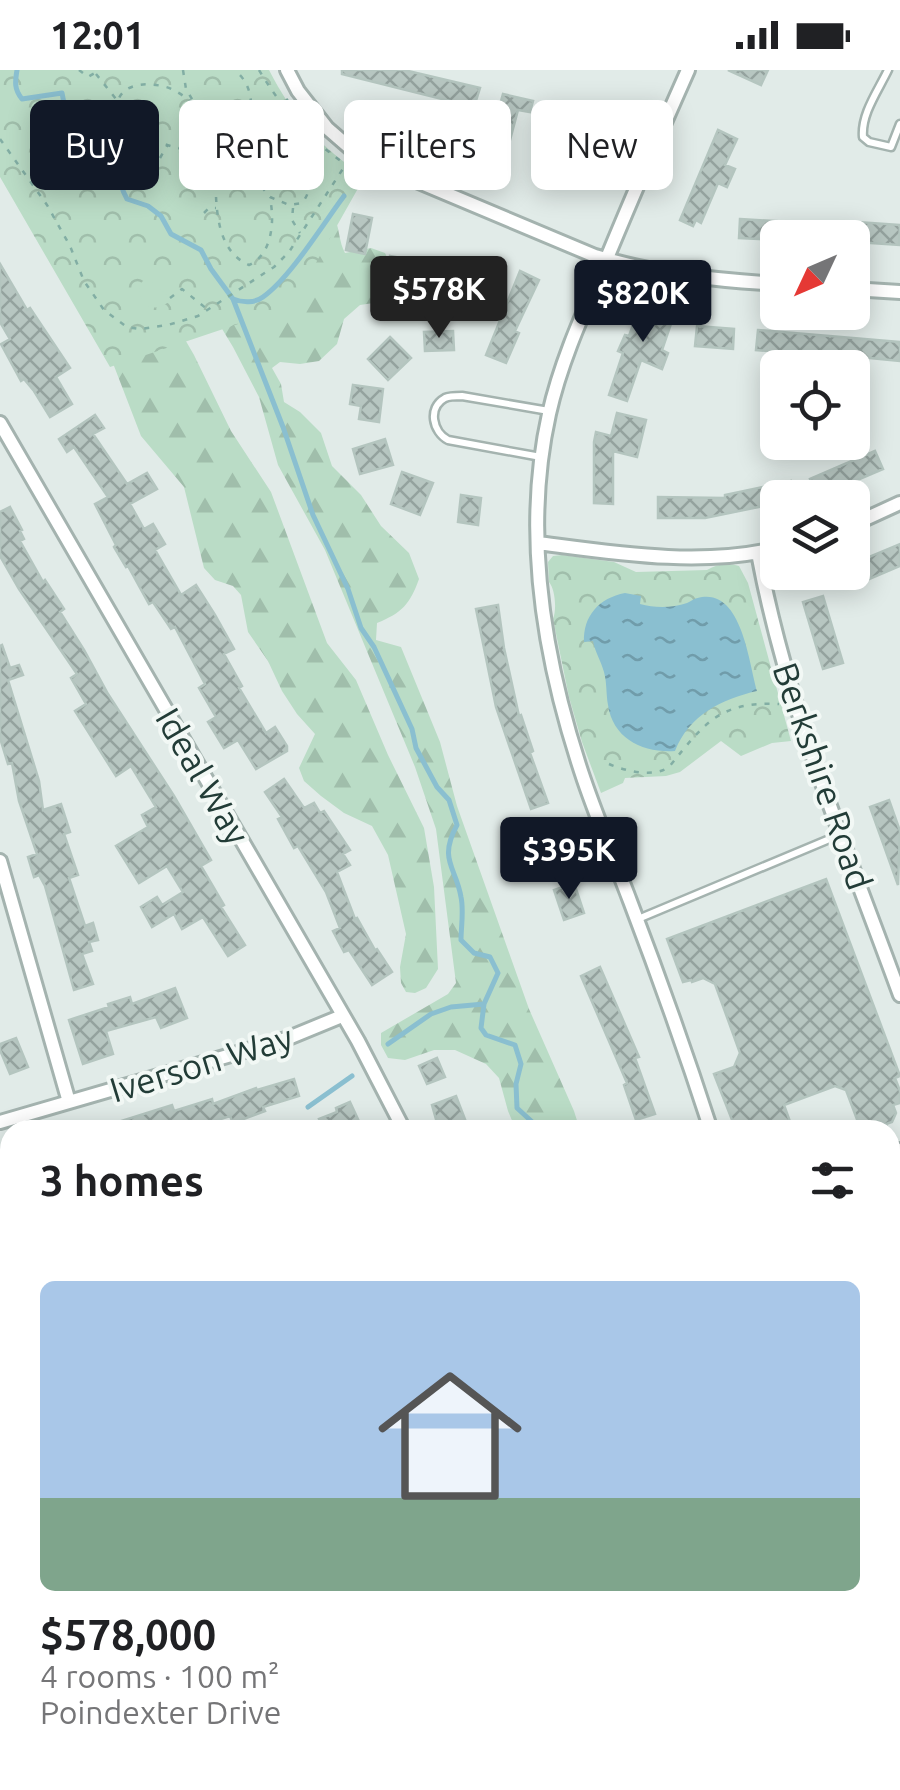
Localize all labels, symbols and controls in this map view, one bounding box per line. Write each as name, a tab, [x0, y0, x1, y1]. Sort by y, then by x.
text: 12:01	[50, 14, 145, 56]
chip: Buy	[30, 100, 159, 190]
chip: Rent	[179, 100, 324, 190]
chip: Filters	[344, 100, 511, 190]
chip: New	[531, 100, 673, 190]
north arrow	[760, 220, 870, 330]
map controls	[760, 220, 870, 590]
pin: $578K	[369, 256, 509, 341]
pin: $820K	[573, 260, 713, 345]
text: $578K	[392, 270, 486, 306]
text: $820K	[596, 274, 690, 310]
button: locate	[760, 350, 870, 460]
button: layers	[760, 480, 870, 590]
street label: Berkshire Road	[765, 657, 881, 895]
street label: Ideal Way	[148, 701, 258, 851]
pin: $395K	[499, 817, 639, 902]
text: $395K	[522, 831, 616, 867]
street label: Iverson Way	[105, 1016, 297, 1110]
icon: filters	[805, 1153, 860, 1208]
text: 3 homes	[40, 1157, 204, 1204]
icon: home	[360, 1346, 540, 1526]
text: $578,000	[40, 1611, 216, 1658]
text: 4 rooms · 100 m²	[40, 1658, 280, 1694]
text: Poindexter Drive	[40, 1694, 281, 1730]

